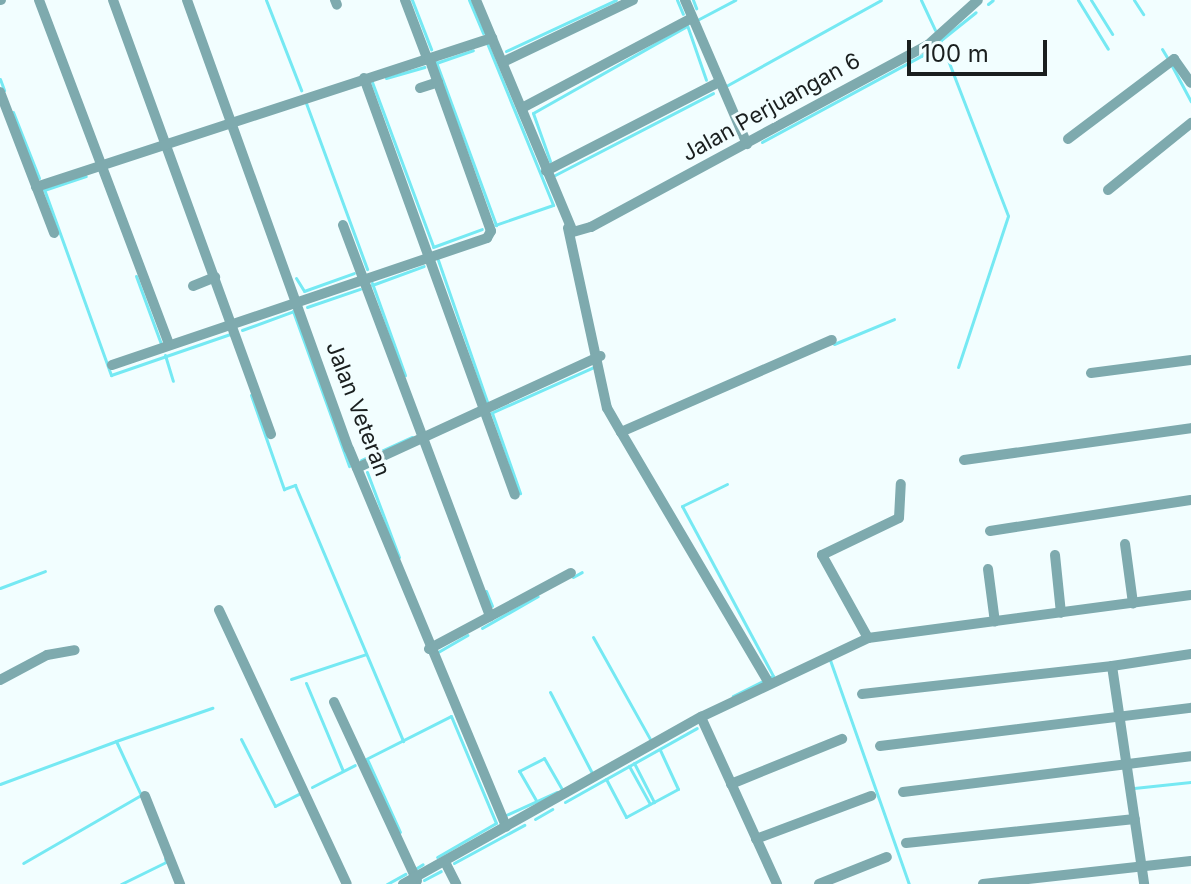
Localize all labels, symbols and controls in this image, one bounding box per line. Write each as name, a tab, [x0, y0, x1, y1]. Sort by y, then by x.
scale bar	[911, 24, 1051, 74]
text: 100 m	[921, 39, 989, 68]
street label: Jalan Perjuangan 6	[677, 47, 865, 167]
street label: Jalan Veteran	[320, 338, 396, 480]

